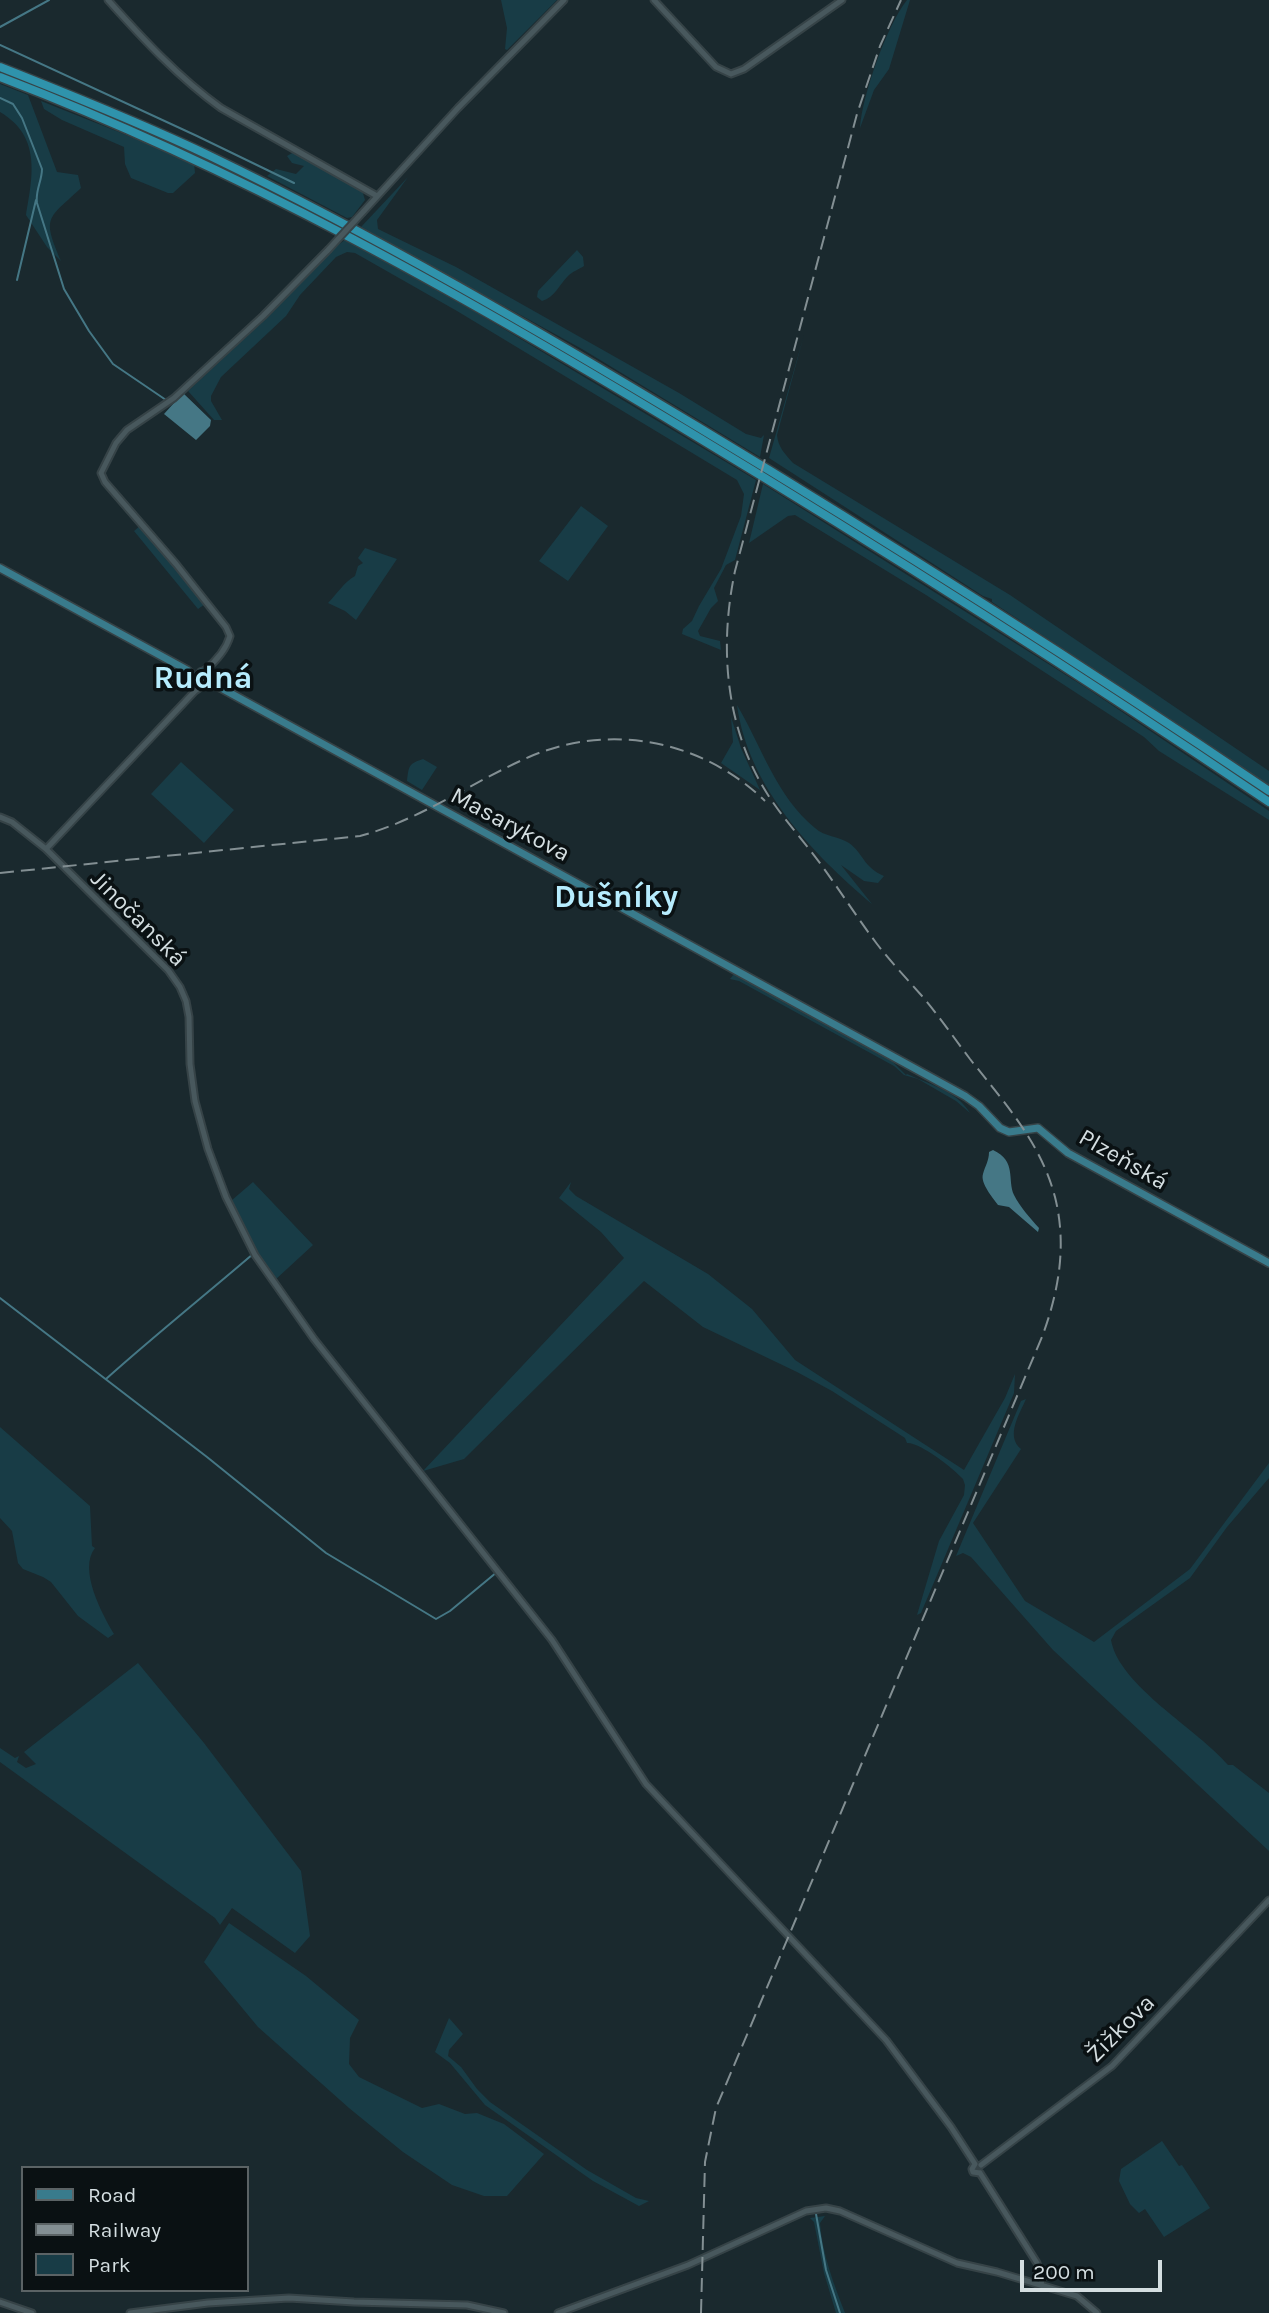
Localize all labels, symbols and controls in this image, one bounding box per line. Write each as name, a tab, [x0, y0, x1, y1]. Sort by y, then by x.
district label: Rudná	[154, 660, 252, 698]
street label: Masarykova	[445, 782, 575, 868]
street label: Jinočanská	[84, 865, 192, 973]
district label: Dušníky	[554, 879, 678, 917]
street label: Plzeňská	[1074, 1123, 1172, 1197]
street label: Žižkova	[1081, 1989, 1161, 2069]
legend	[21, 2166, 248, 2292]
text: Road	[88, 2183, 136, 2207]
text: Railway	[88, 2218, 161, 2242]
scale bar	[1024, 2246, 1166, 2290]
text: Park	[88, 2253, 131, 2277]
text: 200 m	[1033, 2260, 1095, 2284]

